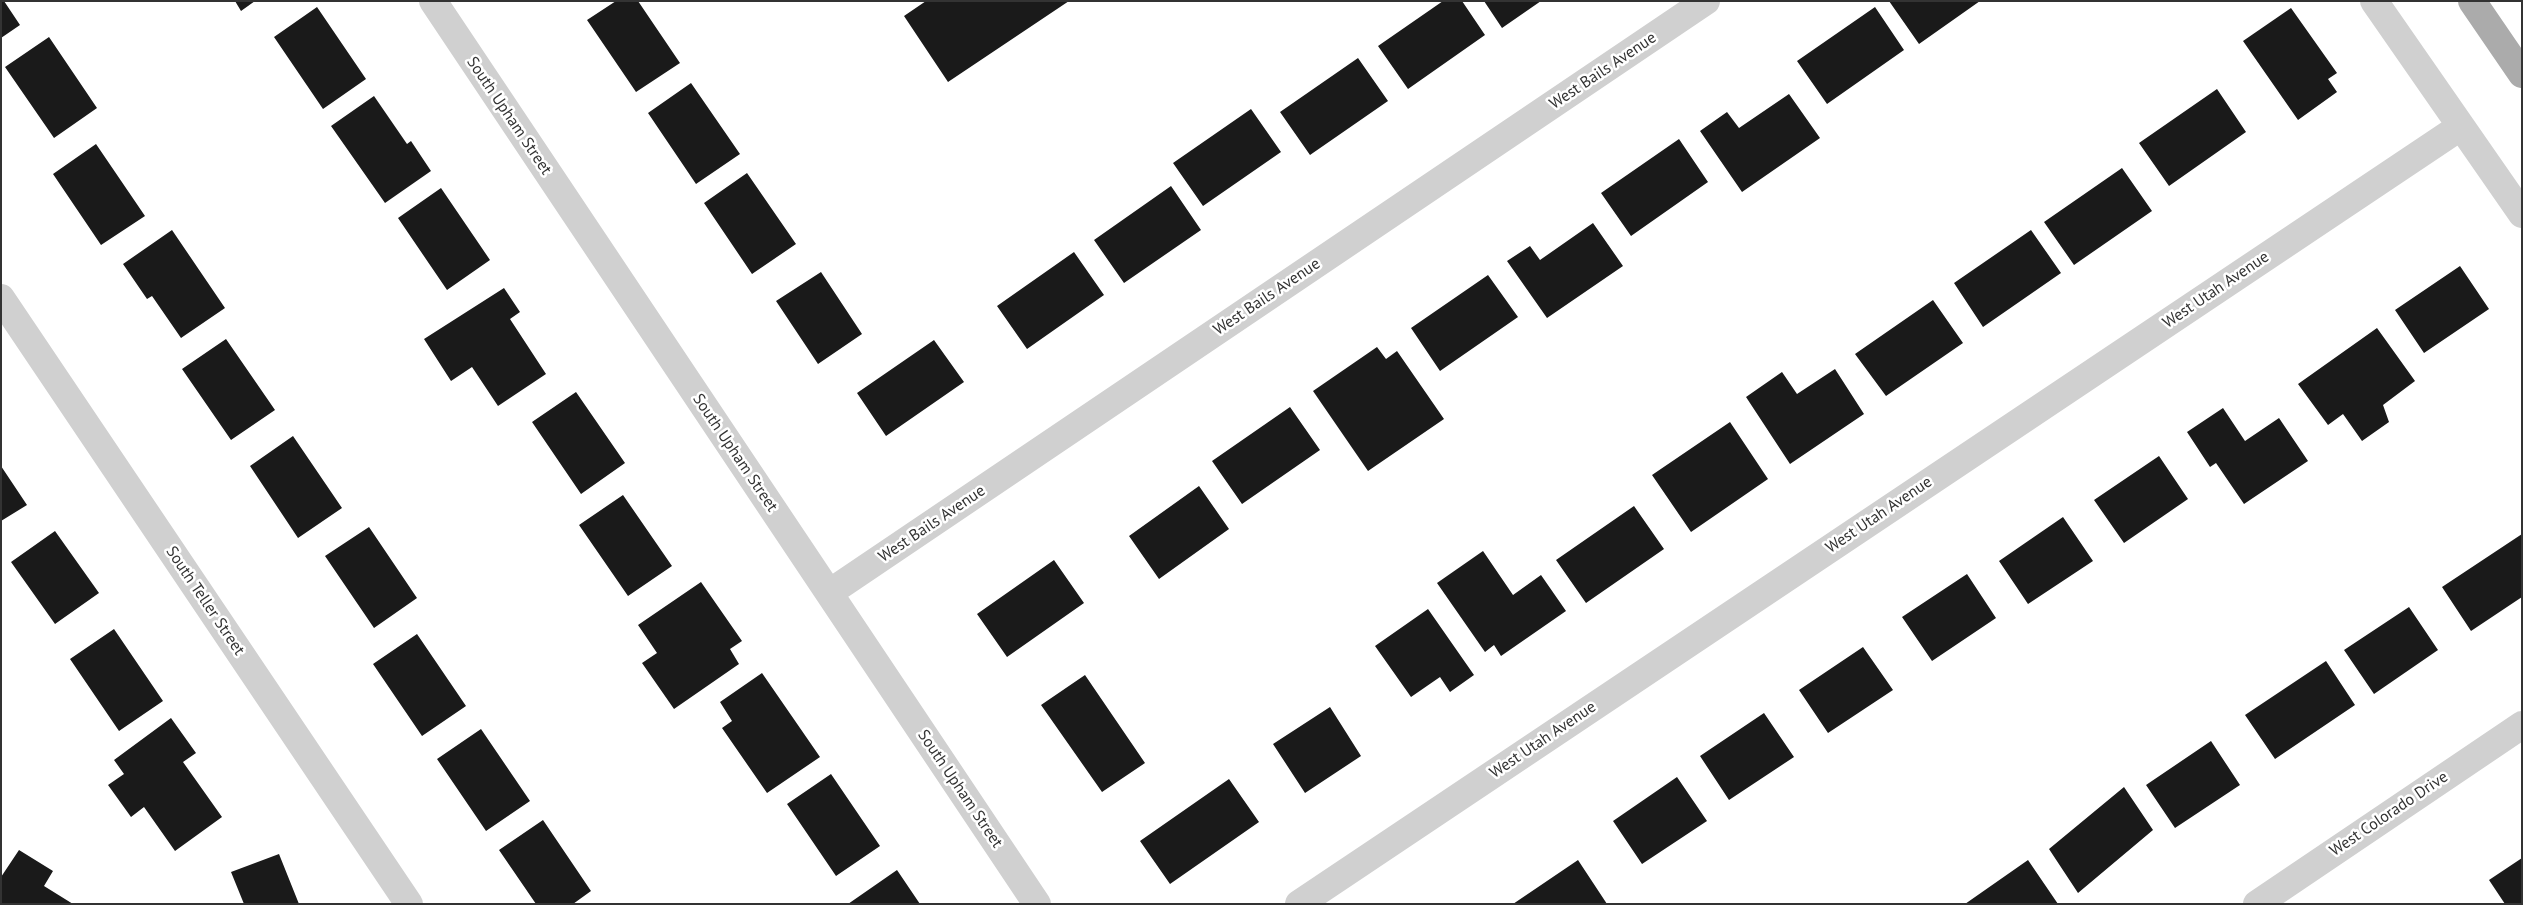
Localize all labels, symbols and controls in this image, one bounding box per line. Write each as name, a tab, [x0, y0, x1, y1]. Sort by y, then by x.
street label: West Bails Avenue	[1546, 28, 1660, 114]
street label: South Upham Street	[462, 53, 556, 179]
street label: West Utah Avenue	[2159, 247, 2273, 333]
street label: West Bails Avenue	[1210, 254, 1324, 340]
street label: South Upham Street	[688, 390, 782, 516]
street label: West Utah Avenue	[1822, 472, 1936, 558]
street label: West Bails Avenue	[875, 481, 989, 567]
street label: South Teller Street	[161, 543, 249, 659]
street label: West Utah Avenue	[1486, 697, 1600, 783]
street label: South Upham Street	[913, 726, 1007, 852]
street label: West Colorado Drive	[2326, 767, 2452, 861]

